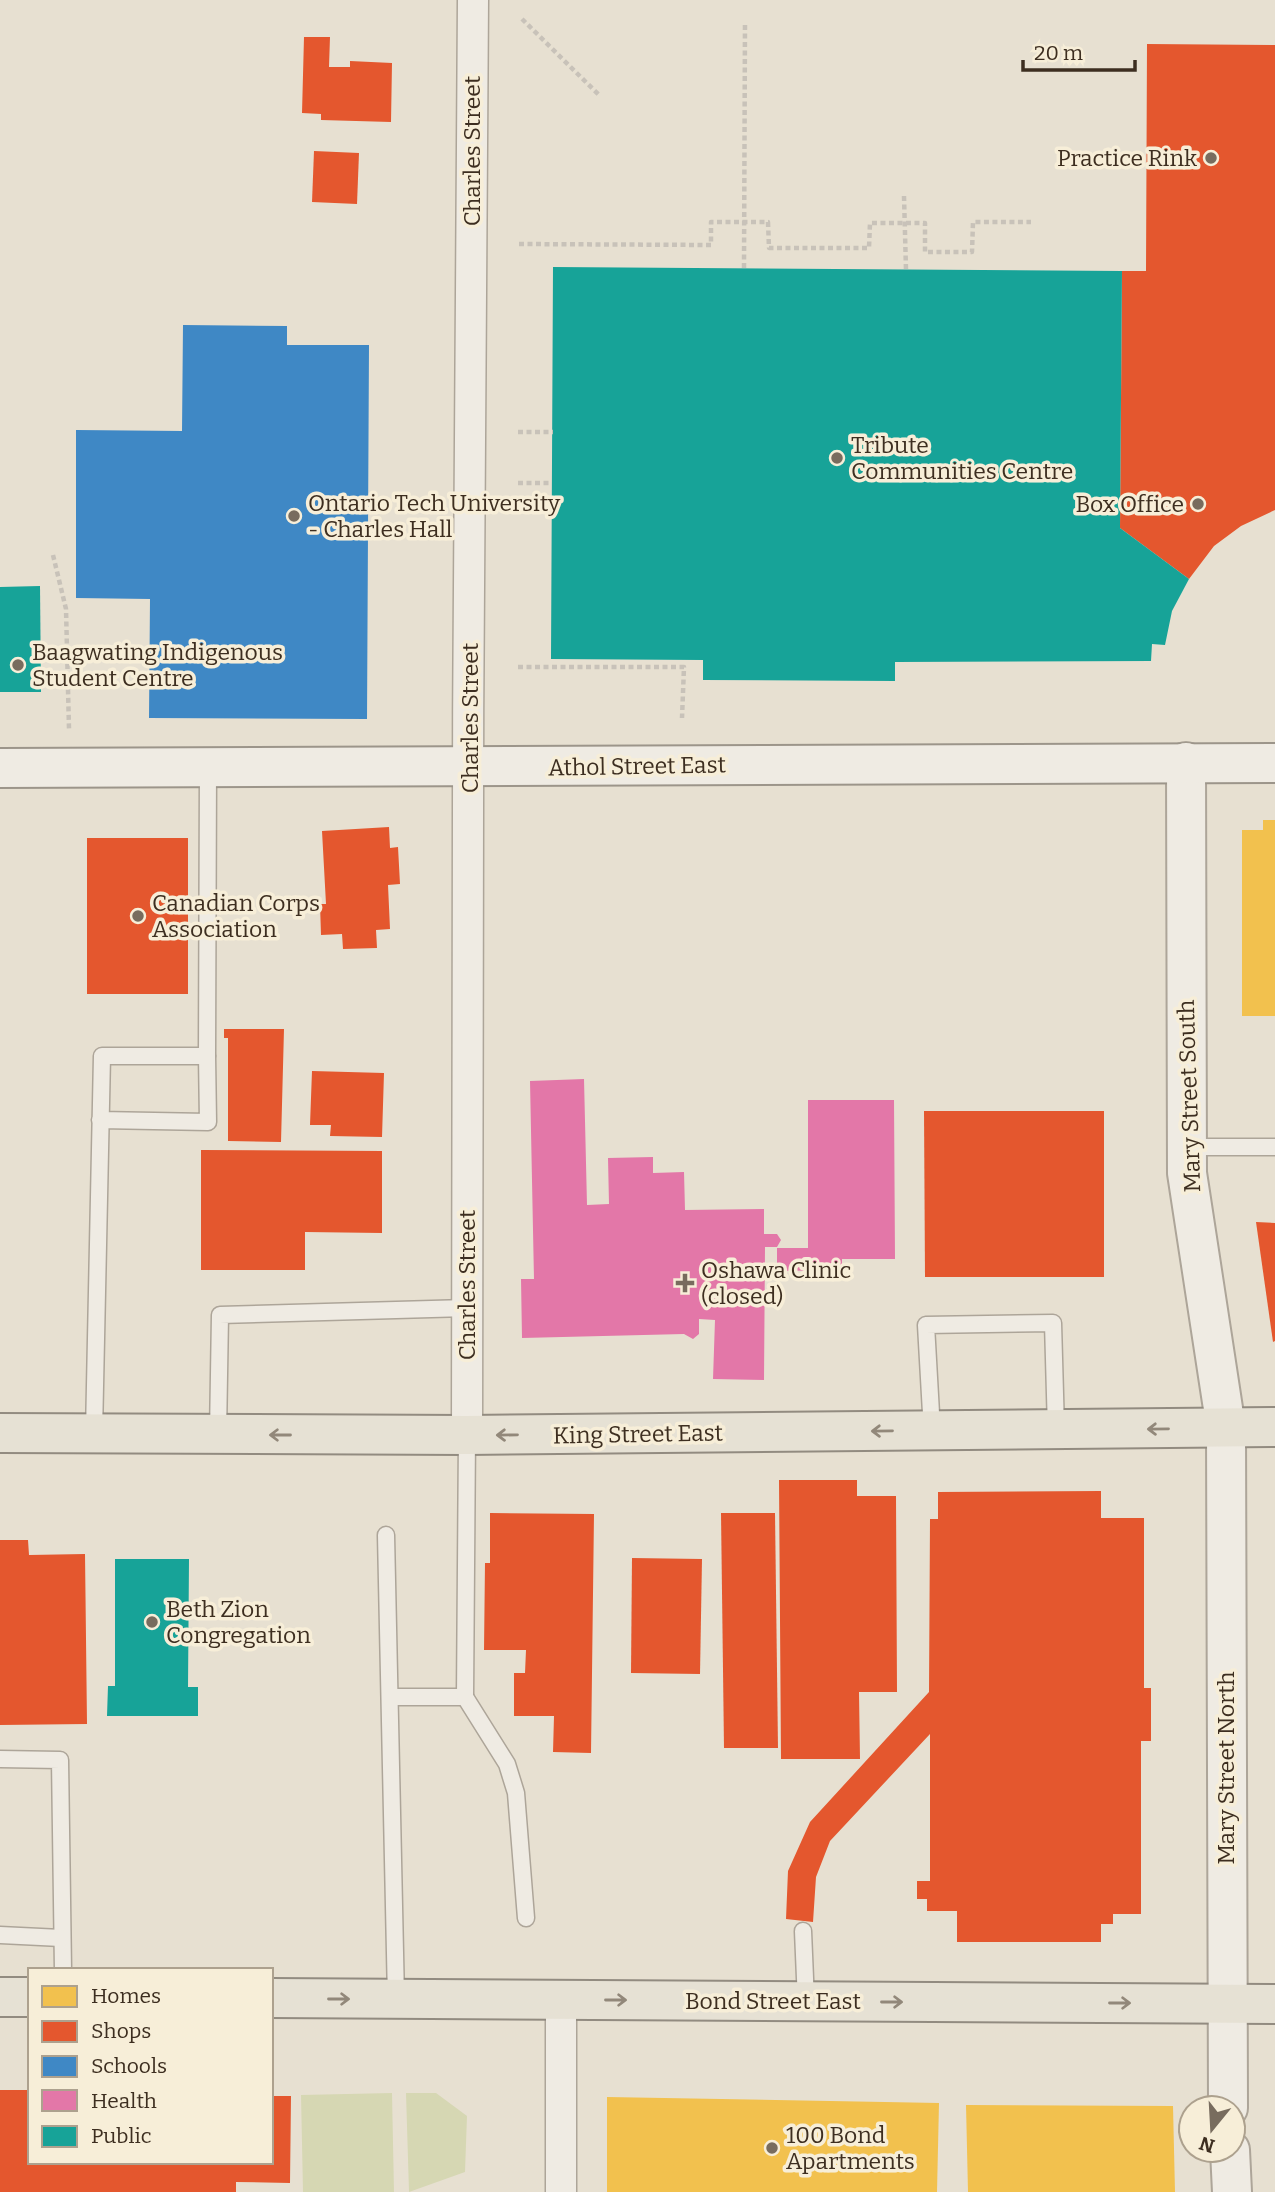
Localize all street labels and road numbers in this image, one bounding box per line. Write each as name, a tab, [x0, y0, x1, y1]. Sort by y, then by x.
street label: Charles Street	[458, 76, 486, 226]
street label: Charles Street	[456, 643, 484, 793]
street label: Athol Street East	[548, 750, 726, 782]
street label: Mary Street South	[1172, 999, 1206, 1193]
street label: Charles Street	[453, 1210, 481, 1360]
street label: King Street East	[553, 1419, 723, 1449]
street label: Mary Street North	[1212, 1671, 1240, 1865]
street label: Bond Street East	[685, 1987, 861, 2015]

